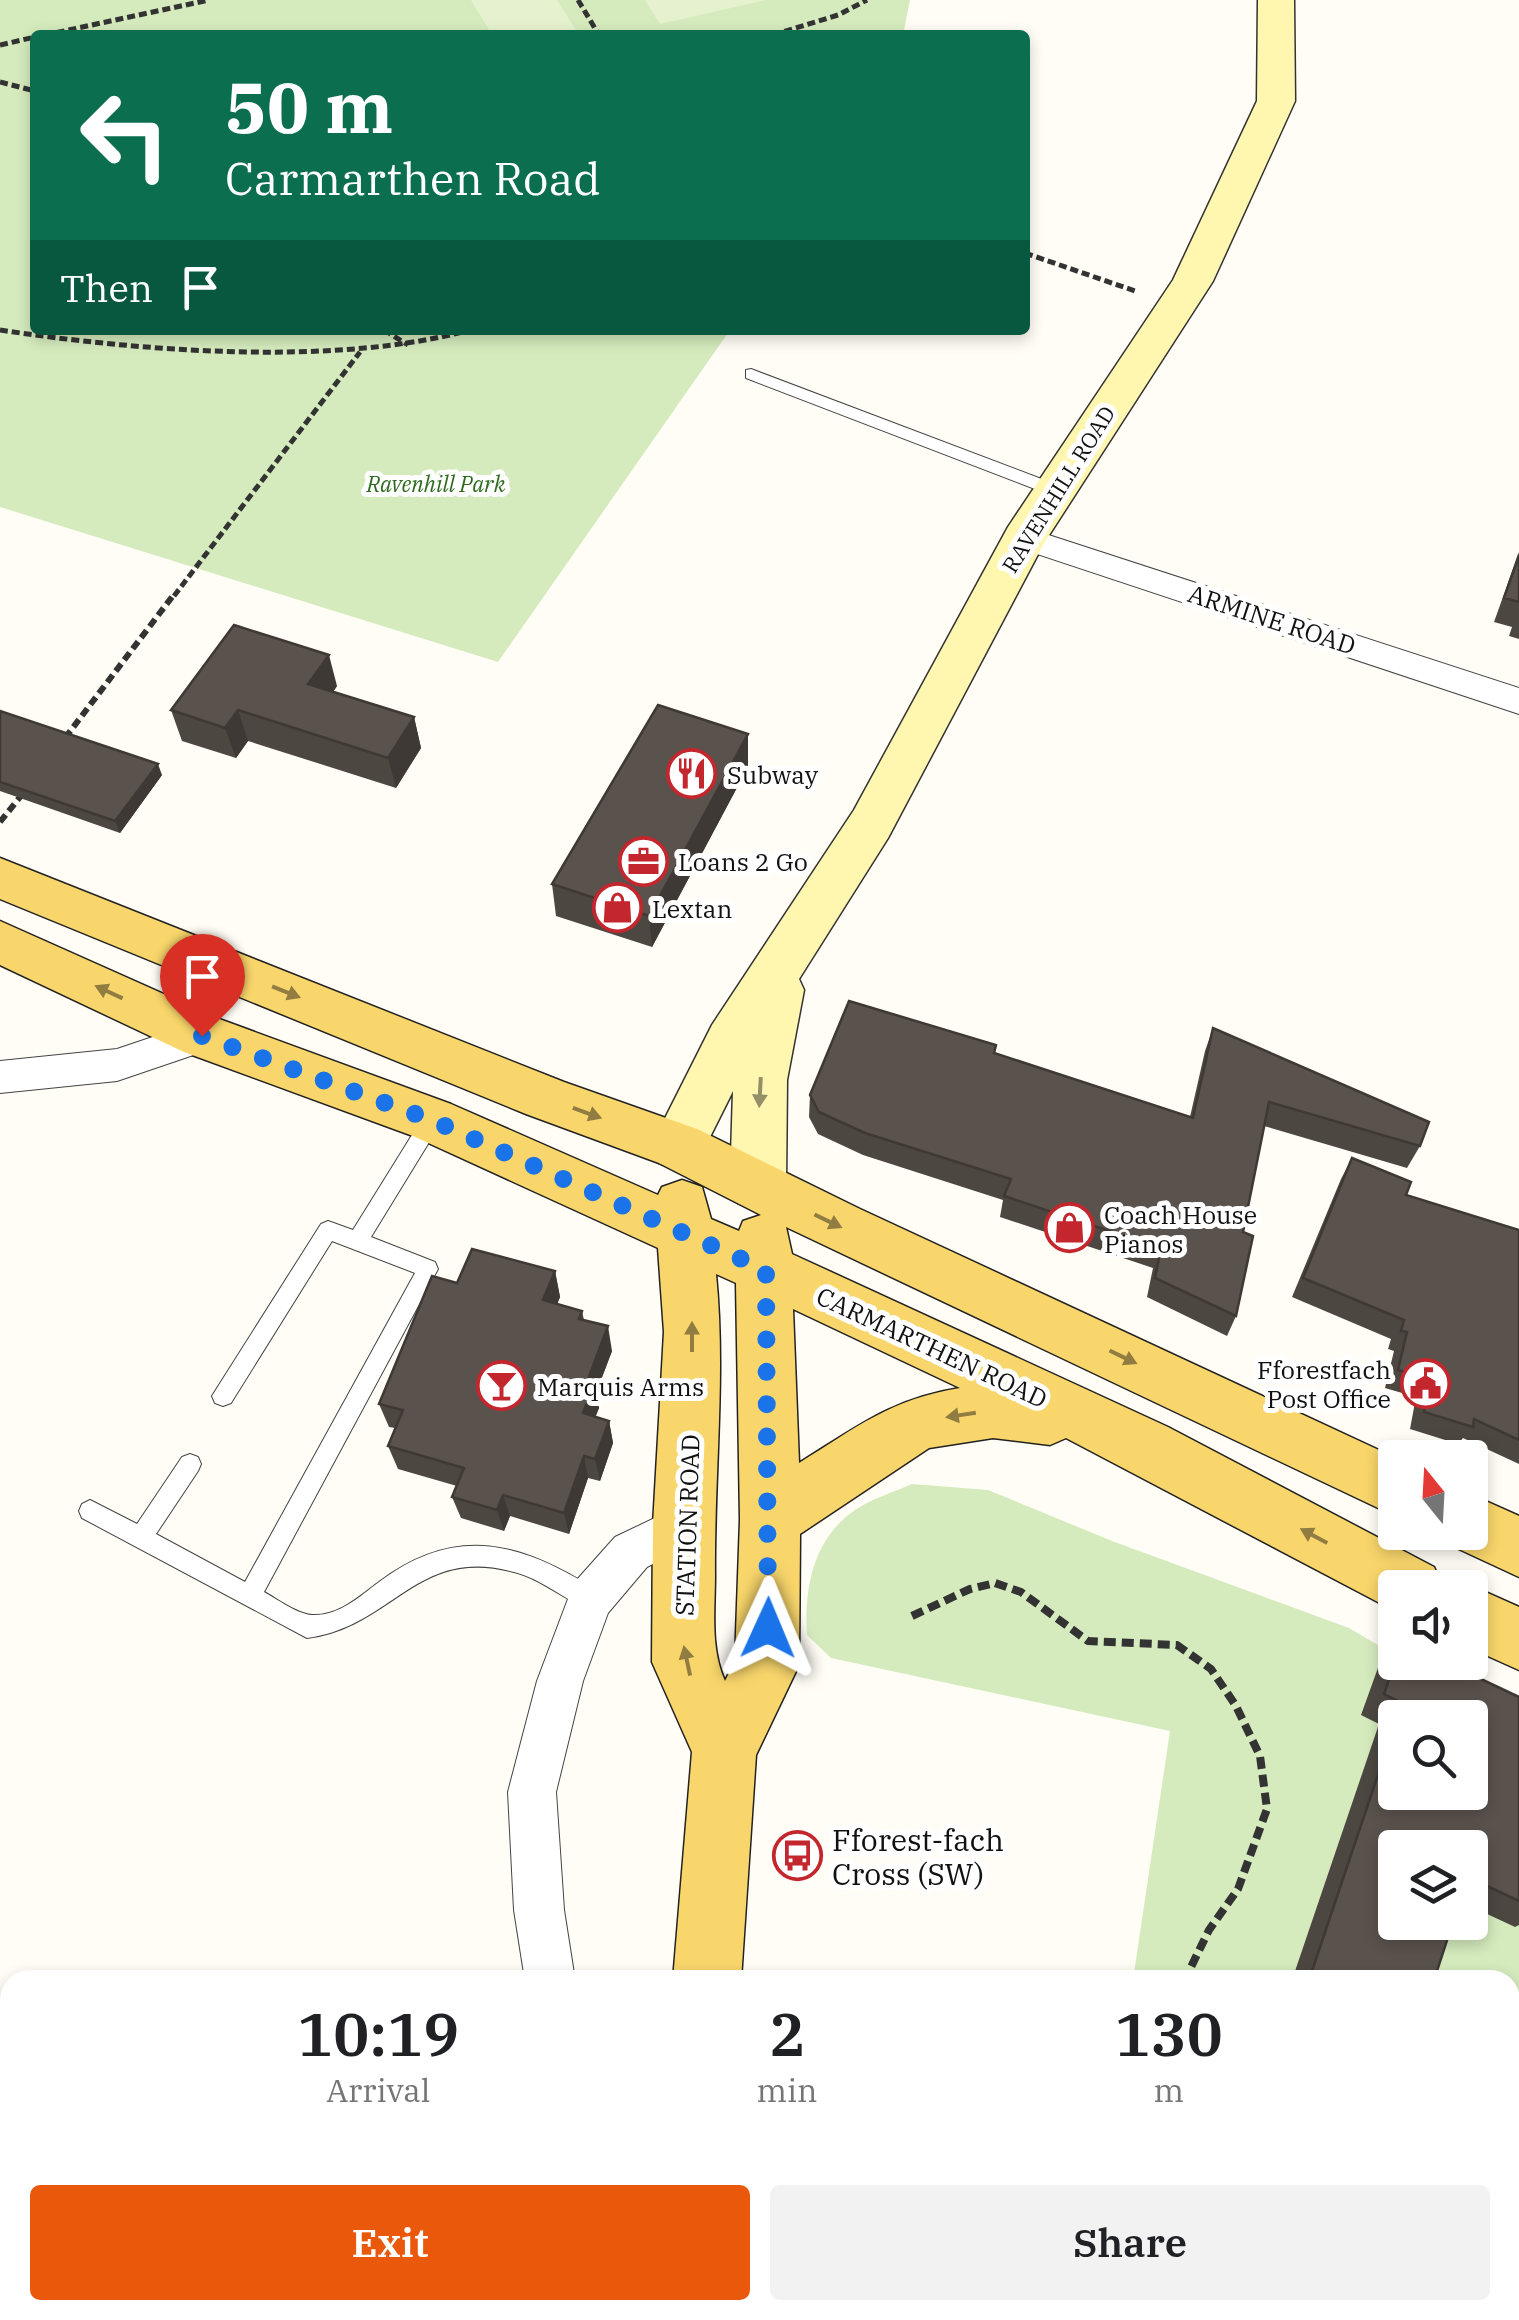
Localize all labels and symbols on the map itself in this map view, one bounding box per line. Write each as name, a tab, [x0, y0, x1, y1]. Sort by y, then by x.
street label: RAVENHILL ROAD	[995, 400, 1121, 578]
park label: Ravenhill Park	[366, 469, 506, 498]
street label: ARMINE ROAD	[1184, 576, 1360, 662]
restaurant icon: Subway	[666, 748, 718, 800]
place label: Subway	[727, 758, 819, 791]
office icon: Loans 2 Go	[617, 835, 669, 887]
place label: Loans 2 Go	[678, 845, 808, 878]
shop icon: Lextan	[591, 882, 643, 934]
place label: Lextan	[652, 892, 733, 925]
pin	[160, 934, 245, 1037]
one-way arrow	[95, 984, 124, 1001]
one-way arrow	[271, 984, 301, 1000]
one-way arrow	[752, 1077, 768, 1109]
one-way arrow	[573, 1106, 603, 1121]
place label: Coach House Pianos	[1104, 1198, 1257, 1260]
shop icon: Coach House Pianos	[1043, 1202, 1095, 1254]
one-way arrow	[813, 1212, 842, 1229]
street label: CARMARTHEN ROAD	[811, 1279, 1053, 1415]
one-way arrow	[684, 1321, 700, 1352]
one-way arrow	[1109, 1348, 1138, 1365]
place label: Fforestfach Post Office	[1257, 1353, 1391, 1415]
public building icon: Fforestfach Post Office	[1400, 1357, 1452, 1409]
bar icon: Marquis Arms	[476, 1360, 528, 1412]
place label: Marquis Arms	[537, 1370, 704, 1403]
one-way arrow	[945, 1408, 976, 1424]
street label: STATION ROAD	[667, 1434, 707, 1616]
north arrow	[1378, 1440, 1488, 1550]
one-way arrow	[1299, 1528, 1328, 1545]
position arrow	[716, 1576, 820, 1680]
one-way arrow	[679, 1645, 695, 1676]
place label: Fforest-fach Cross (SW)	[832, 1820, 1004, 1893]
bus stop icon: Fforest-fach Cross (SW)	[771, 1830, 823, 1882]

